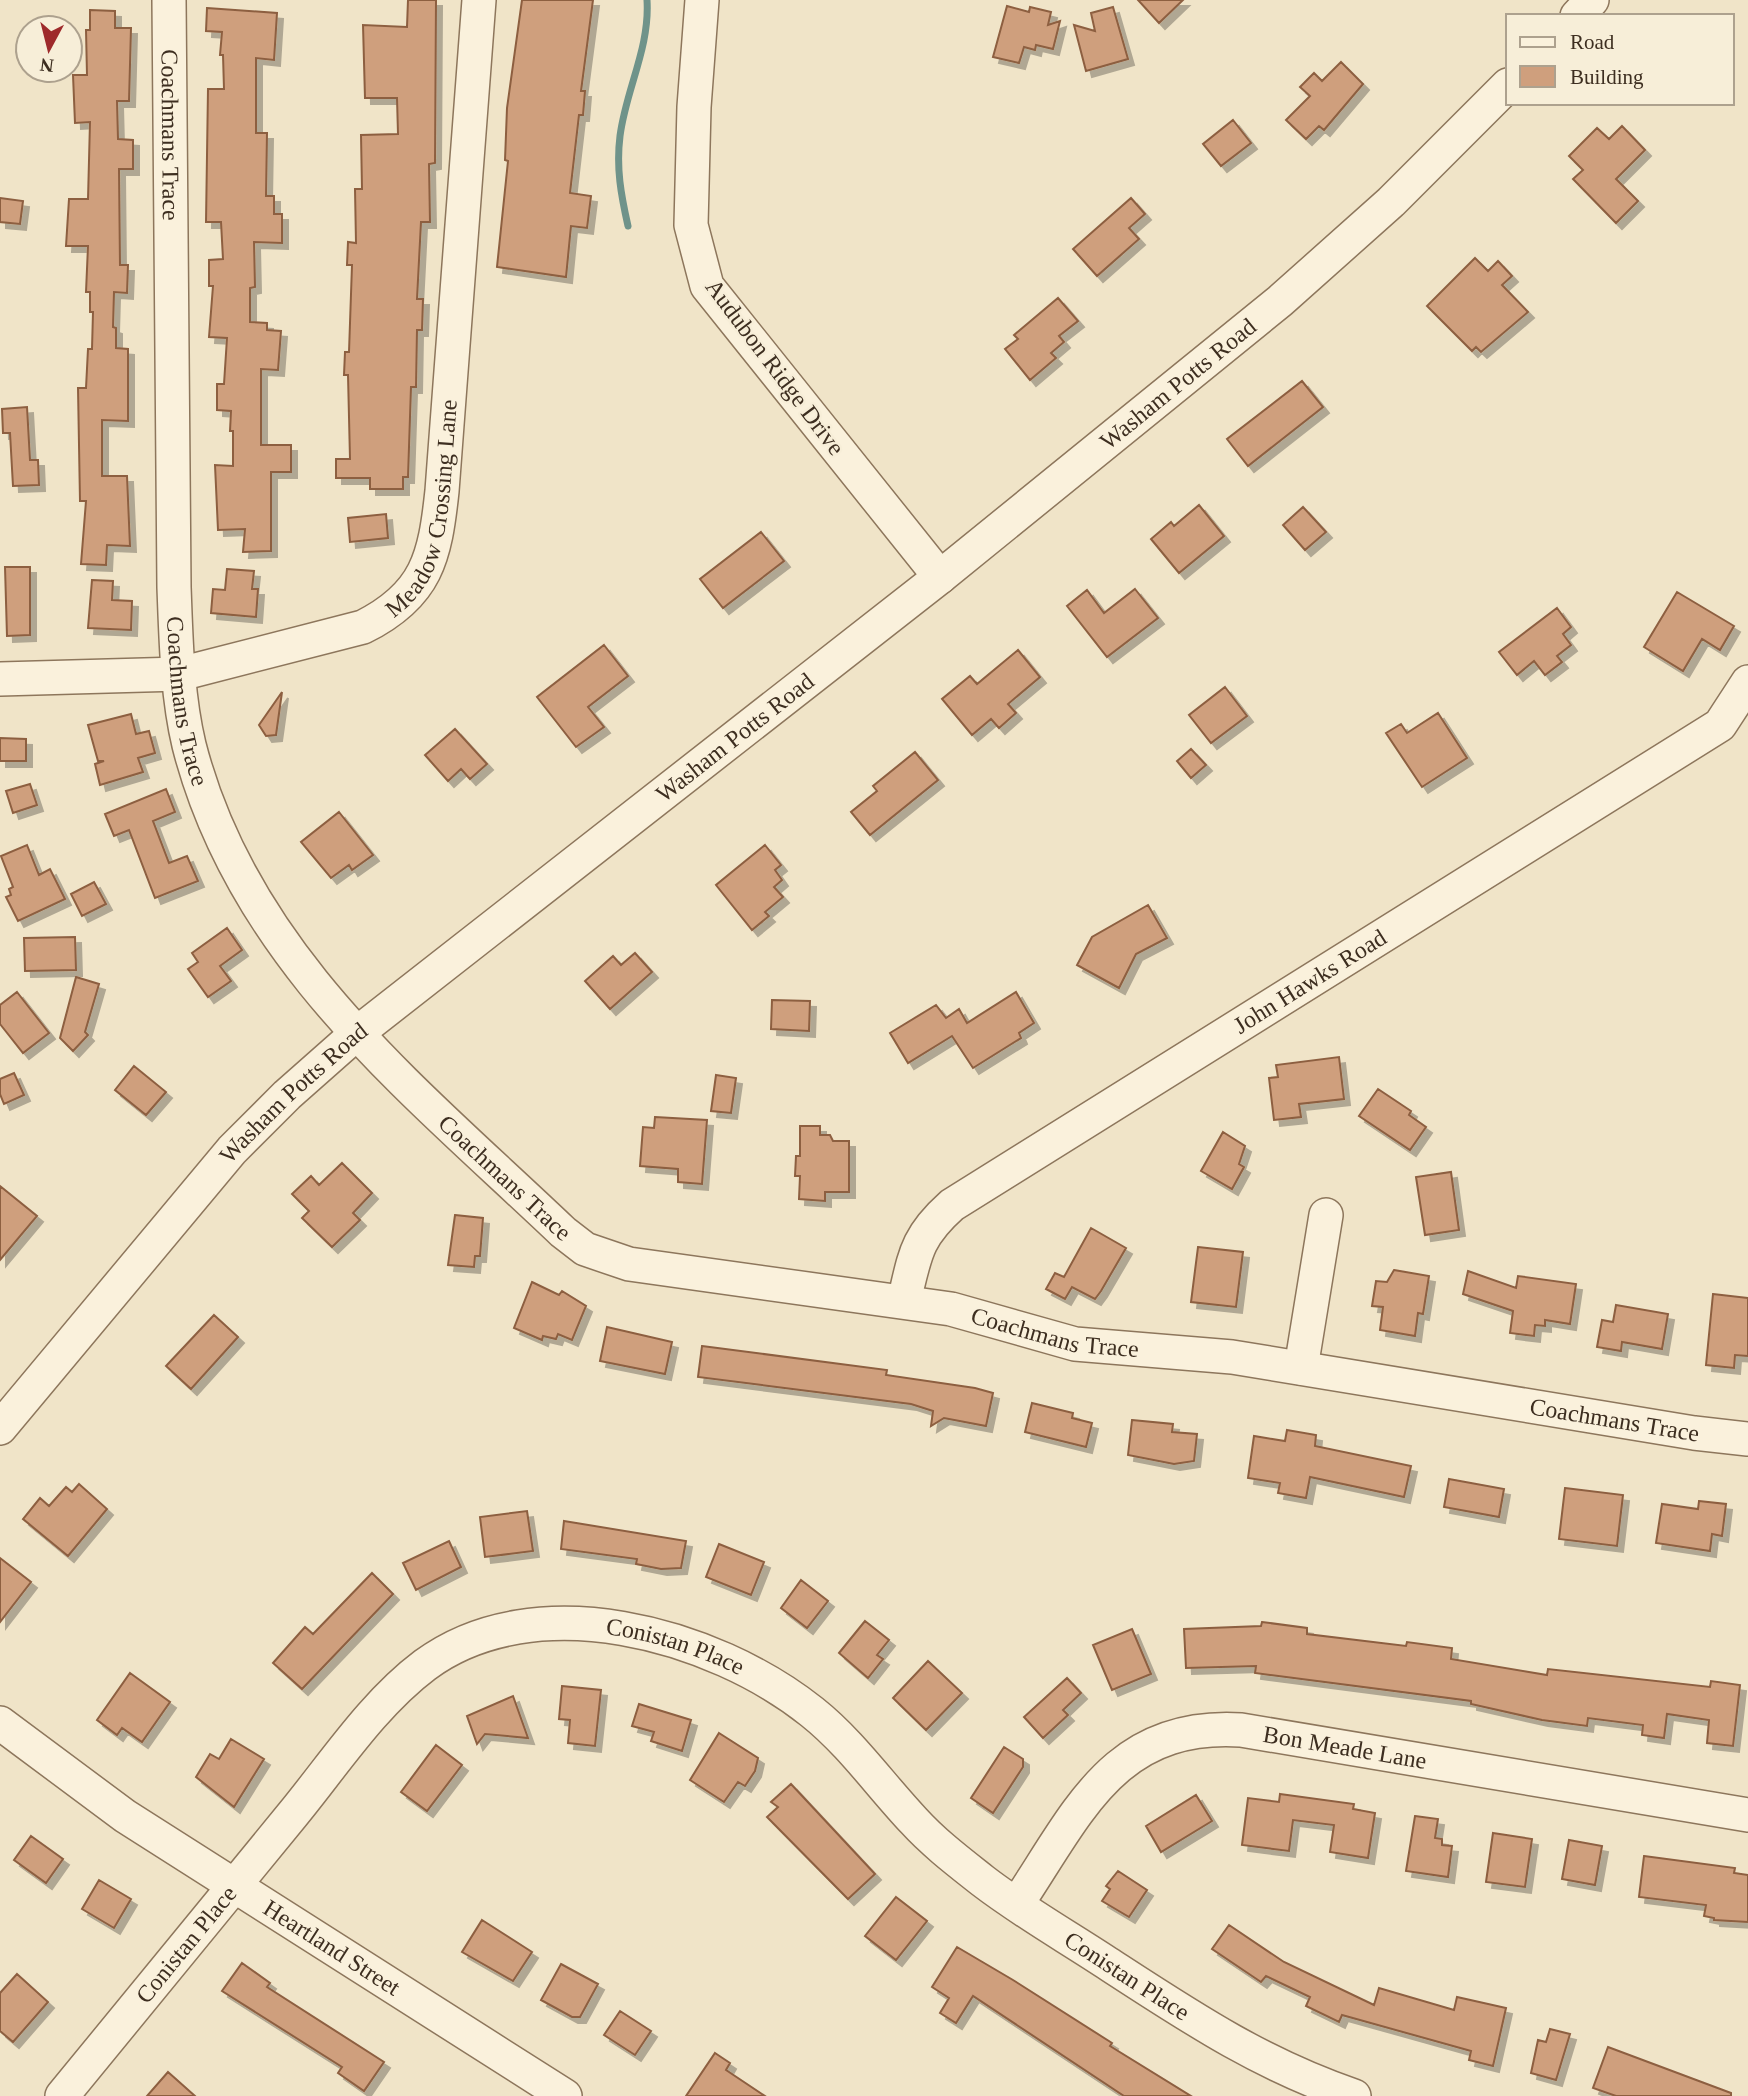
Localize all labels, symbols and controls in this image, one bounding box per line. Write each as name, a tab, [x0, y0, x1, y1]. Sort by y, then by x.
north arrow	[14, 14, 84, 84]
legend	[1506, 14, 1734, 105]
text: Road	[1570, 30, 1615, 54]
street label: Coachmans Trace	[156, 49, 184, 221]
text: N	[39, 54, 55, 77]
text: Building	[1570, 65, 1644, 89]
street label: Audubon Ridge Drive	[700, 274, 850, 460]
street label: Washam Potts Road	[1095, 313, 1261, 455]
street label: Meadow Crossing Lane	[380, 399, 462, 622]
street label: Coachmans Trace	[162, 616, 213, 789]
street label: Washam Potts Road	[651, 668, 819, 807]
street label: John Hawks Road	[1229, 924, 1391, 1039]
street label: Washam Potts Road	[214, 1017, 372, 1168]
street label: Coachmans Trace	[433, 1110, 576, 1246]
street label: Coachmans Trace	[968, 1302, 1140, 1362]
street label: Coachmans Trace	[1528, 1393, 1701, 1447]
street label: Conistan Place	[605, 1613, 749, 1680]
street label: Bon Meade Lane	[1261, 1721, 1429, 1774]
street label: Conistan Place	[131, 1881, 242, 2008]
street label: Heartland Street	[259, 1895, 405, 2001]
street label: Conistan Place	[1060, 1926, 1194, 2026]

